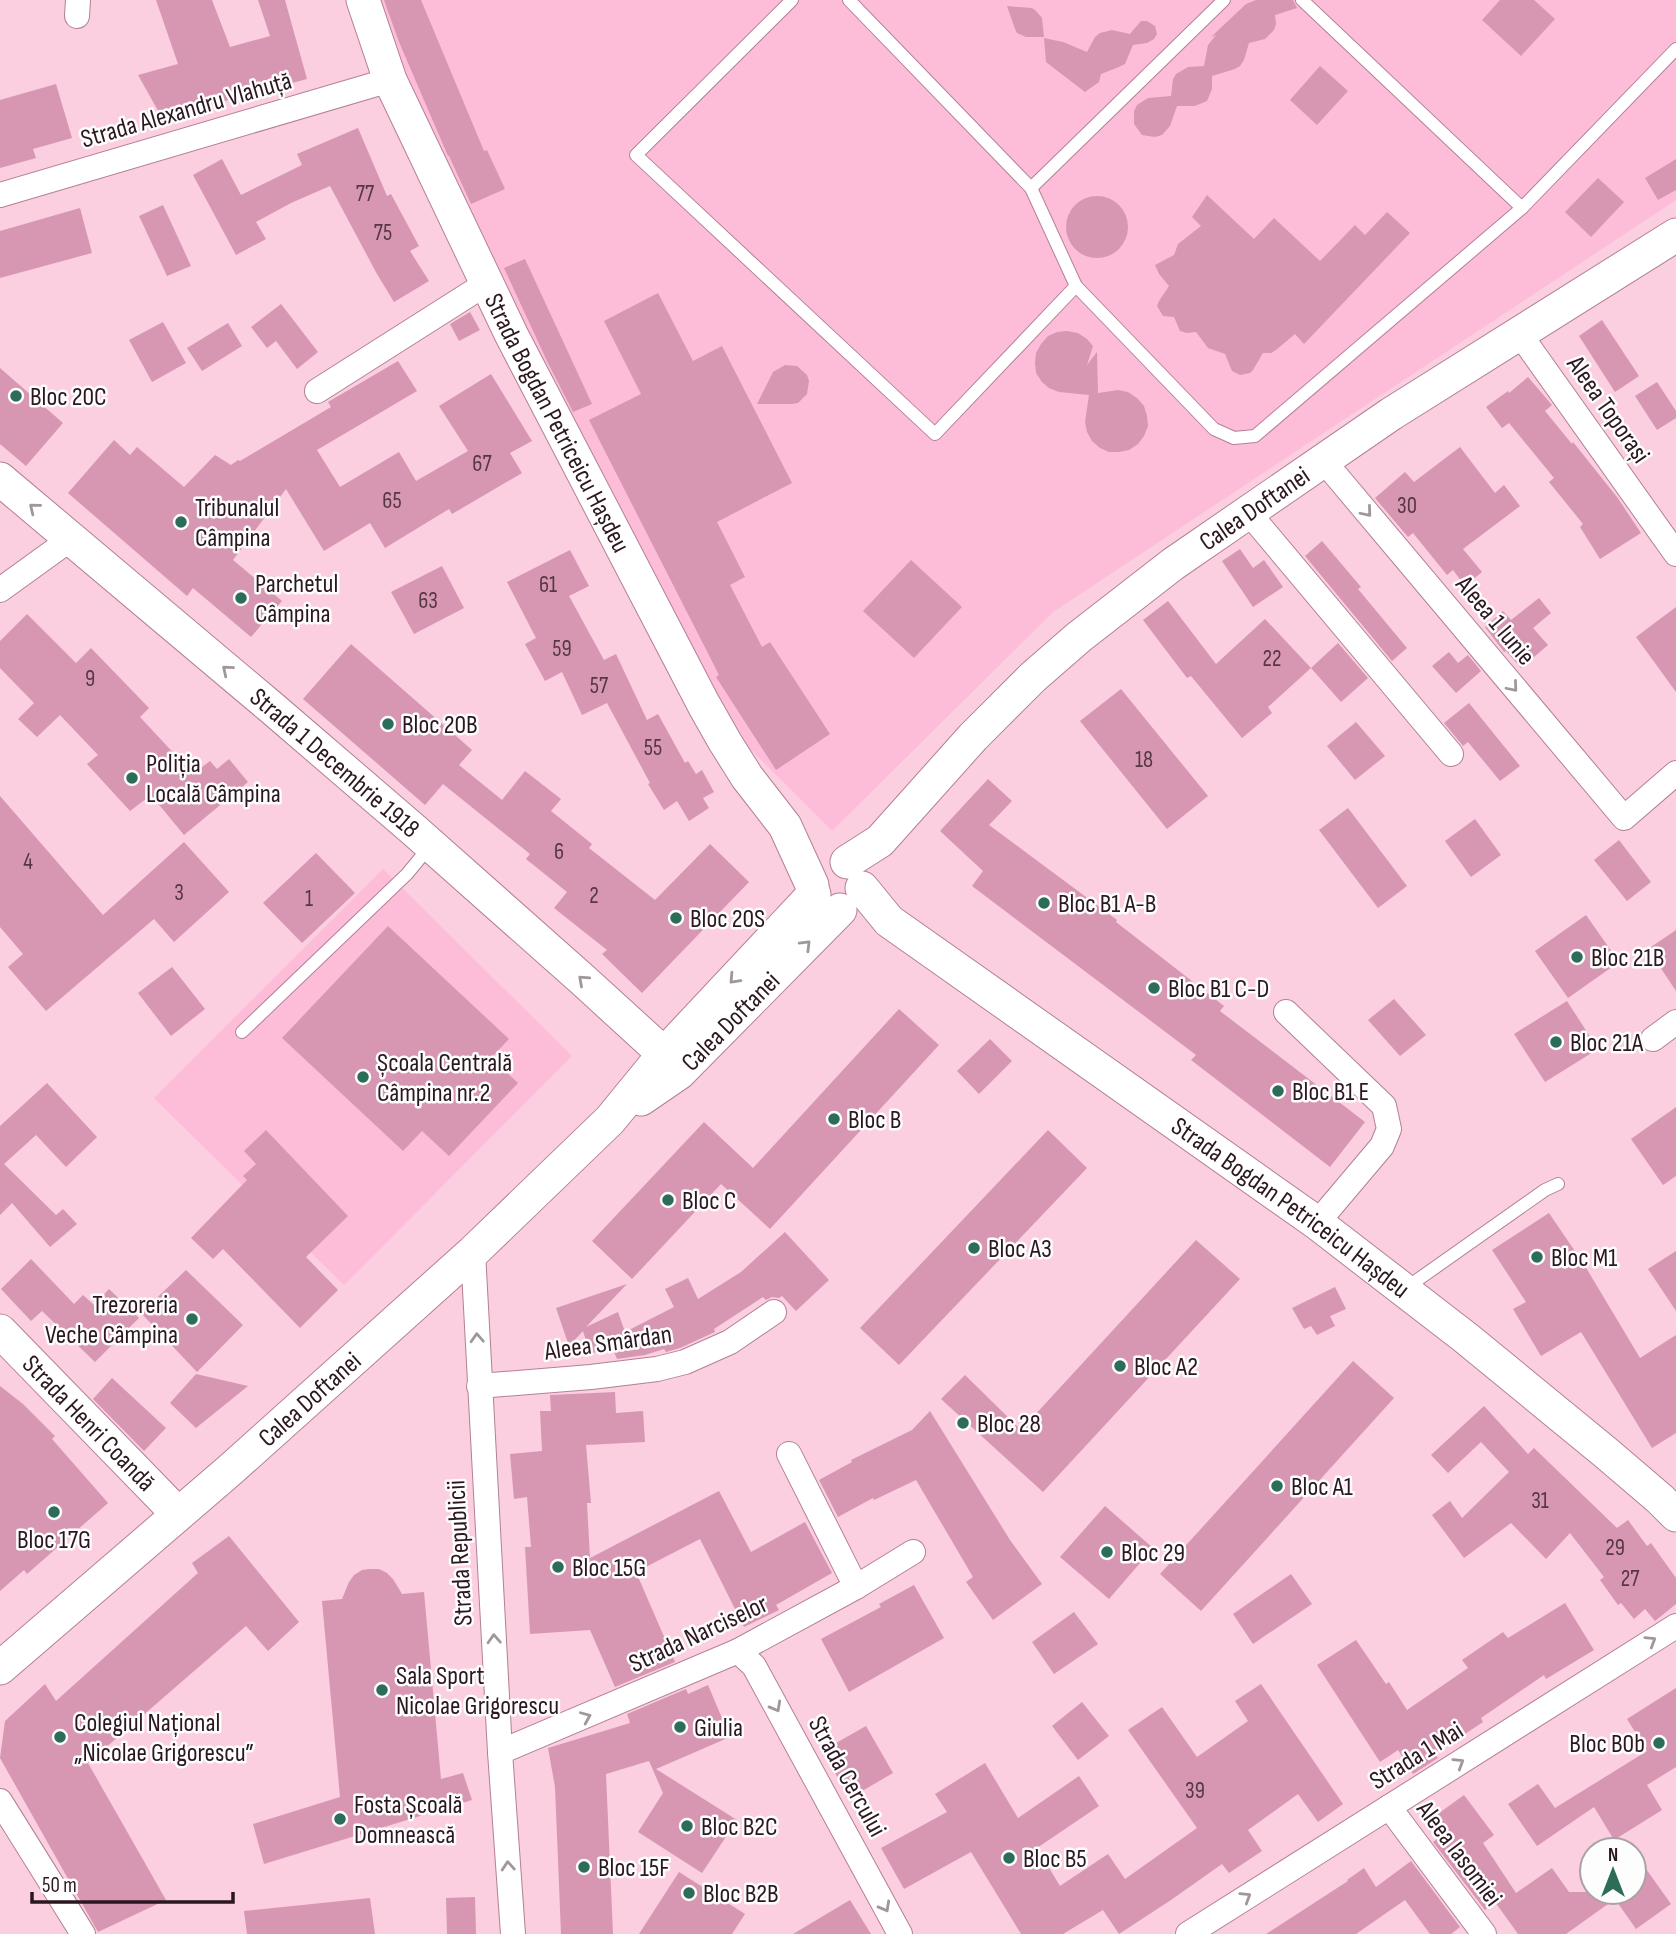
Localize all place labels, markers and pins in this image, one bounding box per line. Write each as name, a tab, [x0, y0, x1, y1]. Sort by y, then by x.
place label: Bloc 20C	[30, 382, 107, 413]
marker: Bloc 20C	[8, 388, 24, 404]
place label: Tribunalul Câmpina	[195, 493, 279, 554]
marker: Tribunalul Câmpina	[173, 514, 189, 530]
place label: Parchetul Câmpina	[255, 569, 338, 630]
marker: Parchetul Câmpina	[233, 590, 249, 606]
place label: Bloc 20B	[402, 710, 478, 741]
marker: Bloc 20B	[380, 716, 396, 732]
place label: Poliția Locală Câmpina	[146, 749, 281, 810]
marker: Poliția Locală Câmpina	[124, 770, 140, 786]
place label: Bloc B1 A-B	[1058, 889, 1156, 920]
marker: Bloc B1 A-B	[1036, 895, 1052, 911]
place label: Bloc 20S	[690, 904, 765, 935]
marker: Bloc 20S	[668, 910, 684, 926]
place label: Bloc 21B	[1591, 943, 1664, 974]
marker: Bloc 21B	[1569, 949, 1585, 965]
place label: Bloc B1 C-D	[1168, 974, 1269, 1005]
marker: Bloc B1 C-D	[1146, 980, 1162, 996]
place label: Bloc 21A	[1570, 1028, 1644, 1059]
marker: Bloc 21A	[1548, 1034, 1564, 1050]
place label: Școala Centrală Câmpina nr.2	[377, 1048, 512, 1109]
marker: Școala Centrală Câmpina nr.2	[355, 1069, 371, 1085]
place label: Bloc B1 E	[1292, 1077, 1369, 1108]
marker: Bloc B1 E	[1270, 1083, 1286, 1099]
place label: Bloc B	[848, 1105, 901, 1136]
marker: Bloc B	[826, 1111, 842, 1127]
place label: Bloc C	[682, 1186, 736, 1217]
marker: Bloc C	[660, 1192, 676, 1208]
place label: Bloc A3	[988, 1234, 1052, 1265]
marker: Bloc A3	[966, 1240, 982, 1256]
place label: Bloc M1	[1551, 1243, 1617, 1274]
marker: Bloc M1	[1529, 1249, 1545, 1265]
place label: Trezoreria Veche Câmpina	[45, 1290, 178, 1351]
marker: Trezoreria Veche Câmpina	[184, 1311, 200, 1327]
place label: Bloc A2	[1134, 1352, 1198, 1383]
marker: Bloc A2	[1112, 1358, 1128, 1374]
place label: Bloc 28	[977, 1409, 1041, 1440]
marker: Bloc 28	[955, 1415, 971, 1431]
place label: Bloc A1	[1291, 1472, 1353, 1503]
marker: Bloc A1	[1269, 1478, 1285, 1494]
marker: Bloc 17G	[46, 1504, 62, 1520]
place label: Bloc 17G	[17, 1525, 91, 1556]
place label: Bloc 29	[1121, 1538, 1185, 1569]
marker: Bloc 29	[1099, 1544, 1115, 1560]
place label: Bloc 15G	[572, 1553, 646, 1584]
marker: Bloc 15G	[550, 1559, 566, 1575]
place label: Sala Sport Nicolae Grigorescu	[396, 1661, 559, 1722]
marker: Sala Sport Nicolae Grigorescu	[374, 1682, 390, 1698]
place label: Colegiul Național „Nicolae Grigorescu”	[74, 1708, 254, 1769]
place label: Giulia	[694, 1713, 743, 1744]
marker: Giulia	[672, 1719, 688, 1735]
marker: Colegiul Național „Nicolae Grigorescu”	[52, 1729, 68, 1745]
place label: Bloc B0b	[1569, 1729, 1645, 1760]
marker: Bloc B0b	[1651, 1735, 1667, 1751]
place label: Fosta Școală Domnească	[354, 1790, 463, 1851]
marker: Fosta Școală Domnească	[332, 1811, 348, 1827]
place label: Bloc B2C	[701, 1812, 778, 1843]
marker: Bloc B2C	[679, 1818, 695, 1834]
place label: Bloc B5	[1023, 1844, 1087, 1875]
marker: Bloc B5	[1001, 1850, 1017, 1866]
place label: Bloc 15F	[598, 1853, 670, 1884]
marker: Bloc 15F	[576, 1859, 592, 1875]
place label: Bloc B2B	[703, 1879, 779, 1910]
marker: Bloc B2B	[681, 1885, 697, 1901]

